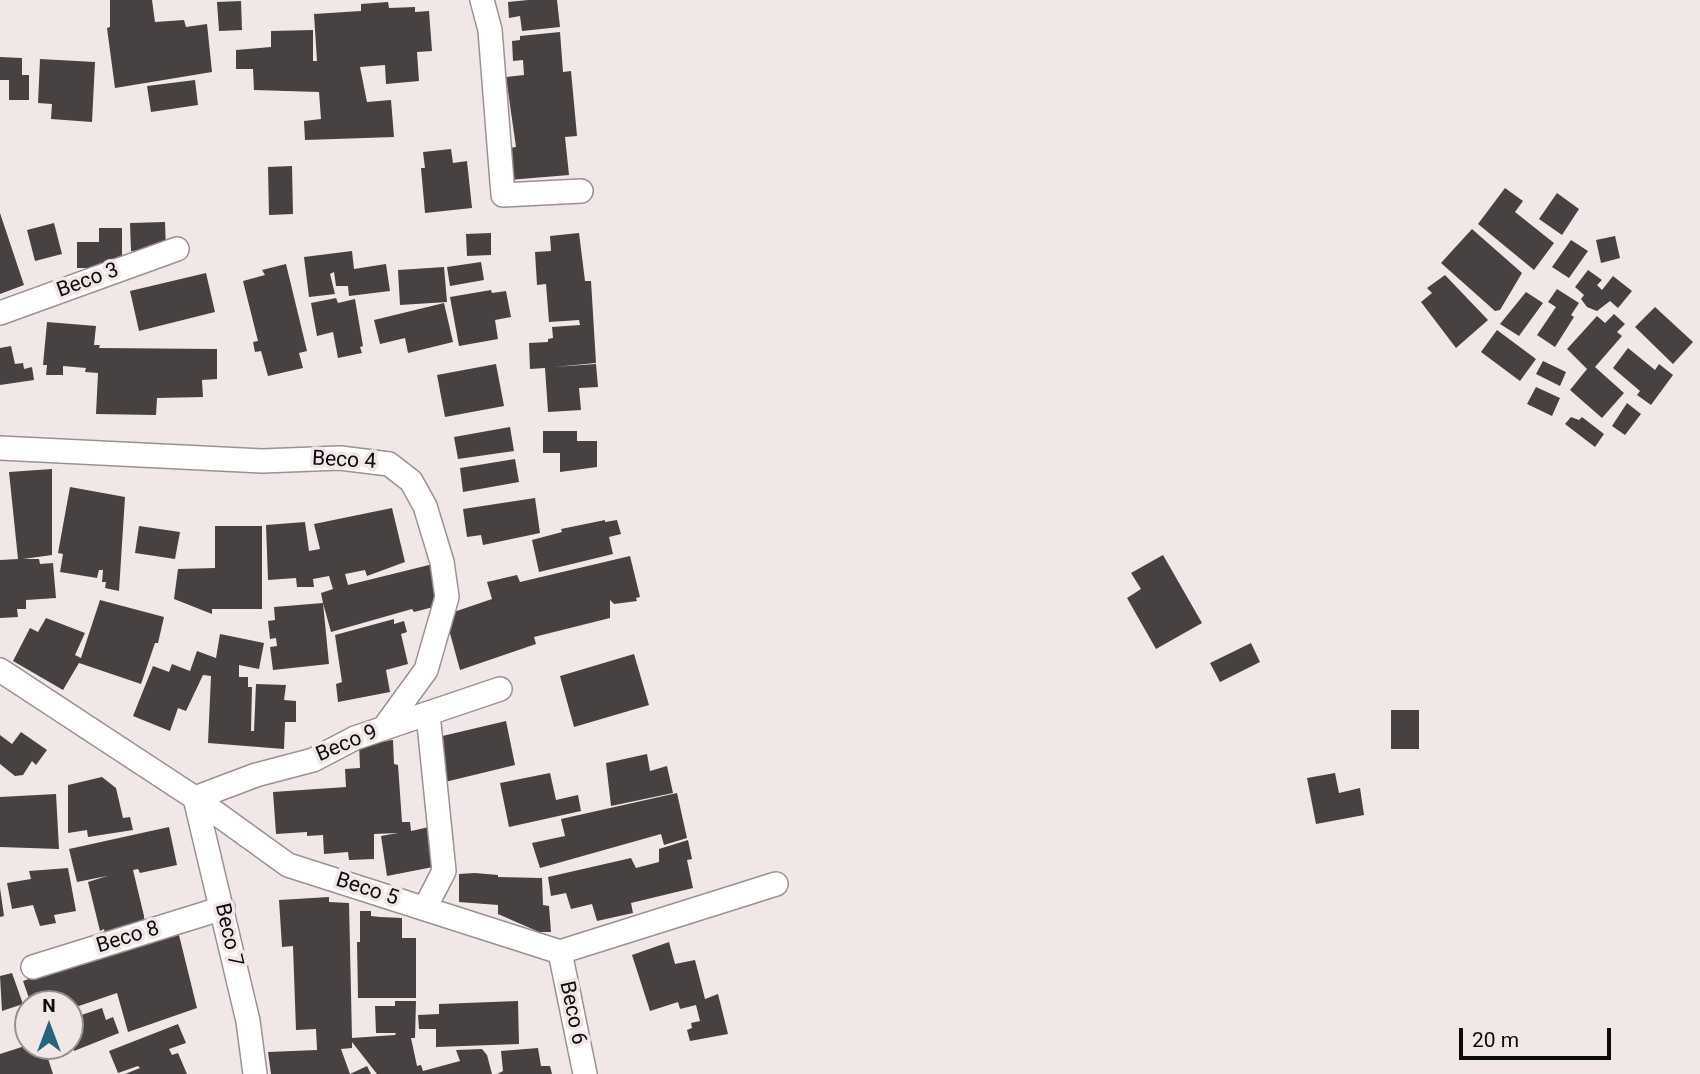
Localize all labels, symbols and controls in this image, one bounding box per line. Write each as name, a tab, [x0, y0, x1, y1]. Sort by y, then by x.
street label: Beco 3	[54, 258, 122, 304]
street label: Beco 4	[311, 447, 377, 475]
street label: Beco 9	[313, 720, 381, 768]
street label: Beco 5	[333, 868, 401, 912]
street label: Beco 7	[209, 901, 247, 969]
street label: Beco 8	[94, 917, 162, 959]
street label: Beco 6	[553, 979, 591, 1047]
north arrow	[14, 990, 84, 1060]
text: N	[42, 994, 56, 1017]
scale bar	[1462, 1014, 1614, 1058]
text: 20 m	[1472, 1028, 1519, 1052]

